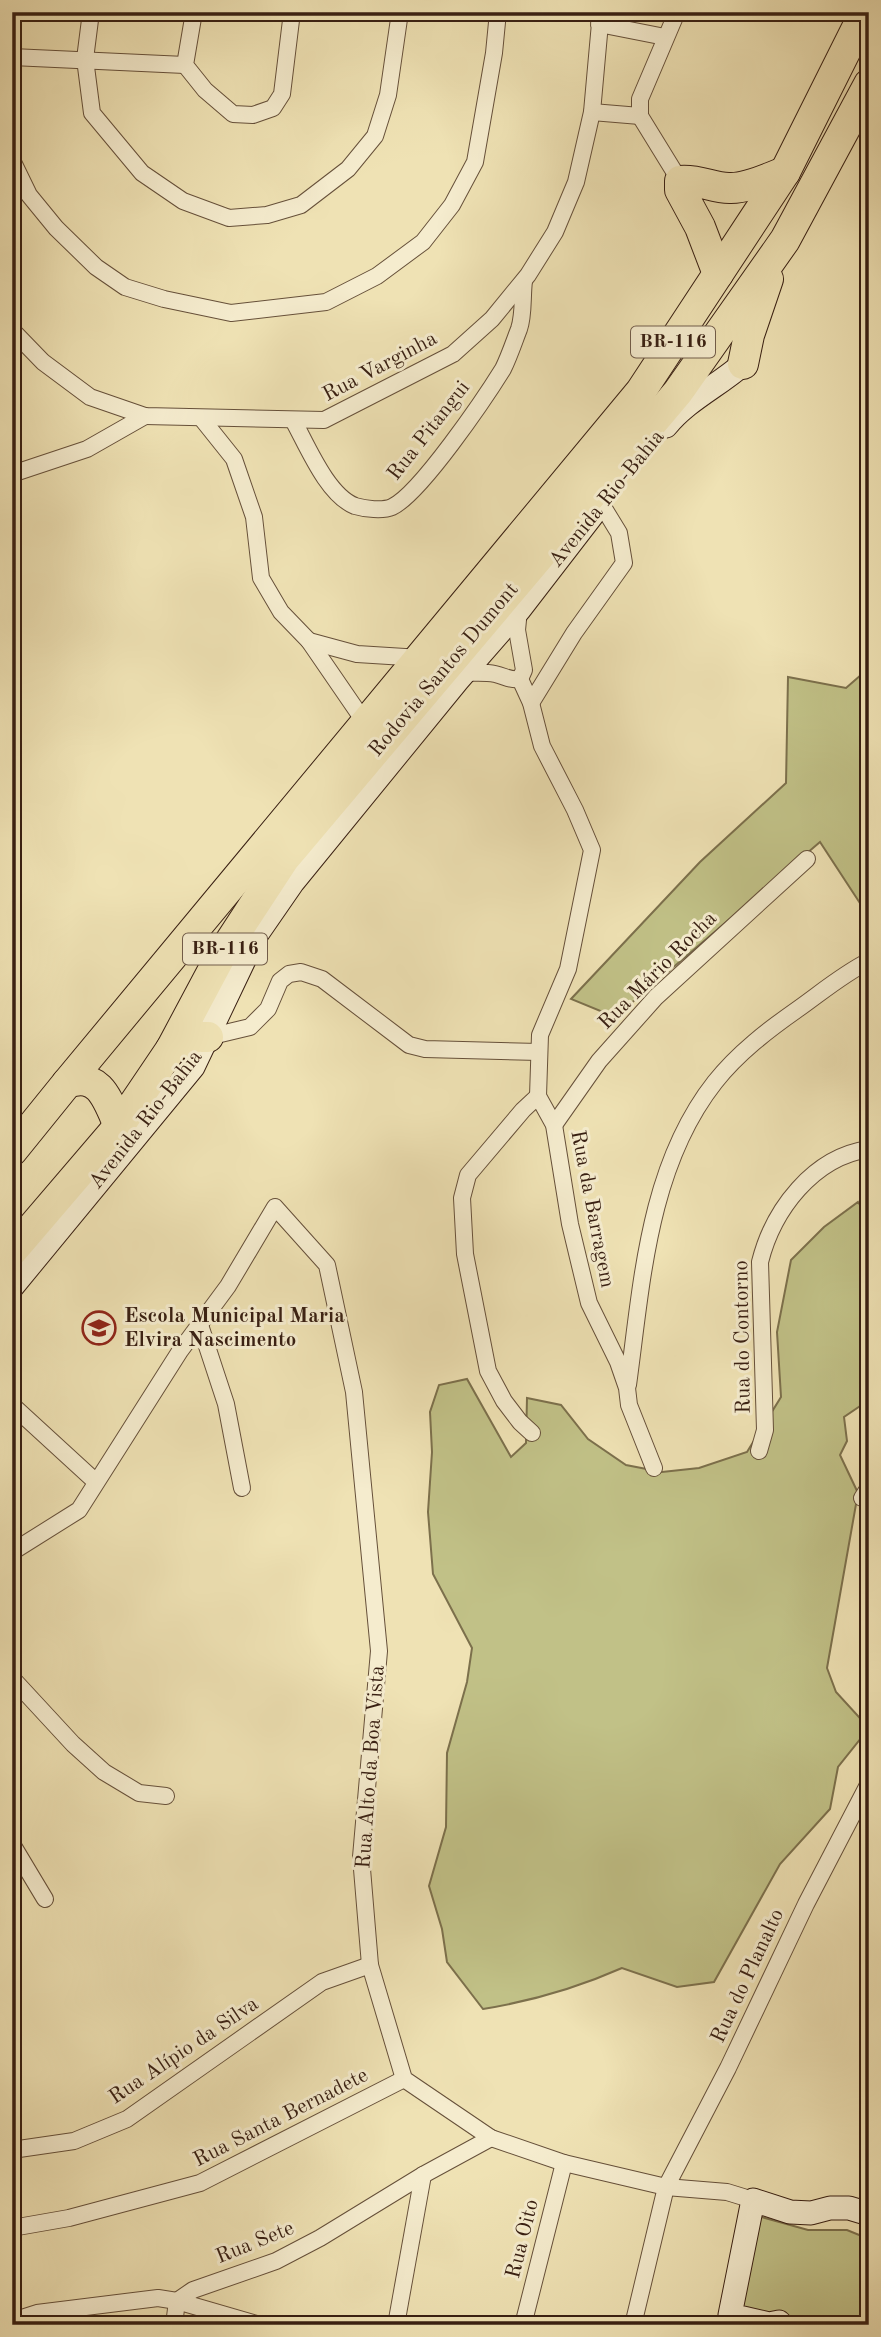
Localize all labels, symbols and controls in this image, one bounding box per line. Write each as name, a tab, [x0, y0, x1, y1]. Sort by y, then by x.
road number: BR-116	[631, 326, 715, 358]
street label: Rua Varginha	[319, 328, 441, 406]
street label: Rua Pitangui	[384, 377, 474, 485]
street label: Avenida Rio-Bahia	[545, 426, 669, 572]
street label: Rodovia Santos Dumont	[365, 579, 523, 761]
street label: Rua Mário Rocha	[595, 908, 721, 1034]
road number: BR-116	[183, 934, 267, 965]
street label: Avenida Rio-Bahia	[85, 1047, 207, 1193]
street label: Rua da Barragem	[566, 1129, 618, 1289]
street label: Rua do Contorno	[731, 1260, 755, 1414]
place label: Escola Municipal Maria Elvira Nascimento	[124, 1306, 345, 1351]
school or university icon: Escola Municipal Maria Elvira Nascimento	[80, 1309, 118, 1347]
street label: Rua Alto da Boa Vista	[353, 1664, 389, 1870]
street label: Rua do Planalto	[708, 1906, 788, 2046]
street label: Rua Alípio da Silva	[106, 1993, 262, 2109]
street label: Rua Santa Bernadete	[190, 2065, 372, 2171]
street label: Rua Oito	[503, 2197, 543, 2281]
street label: Rua Sete	[213, 2218, 297, 2268]

